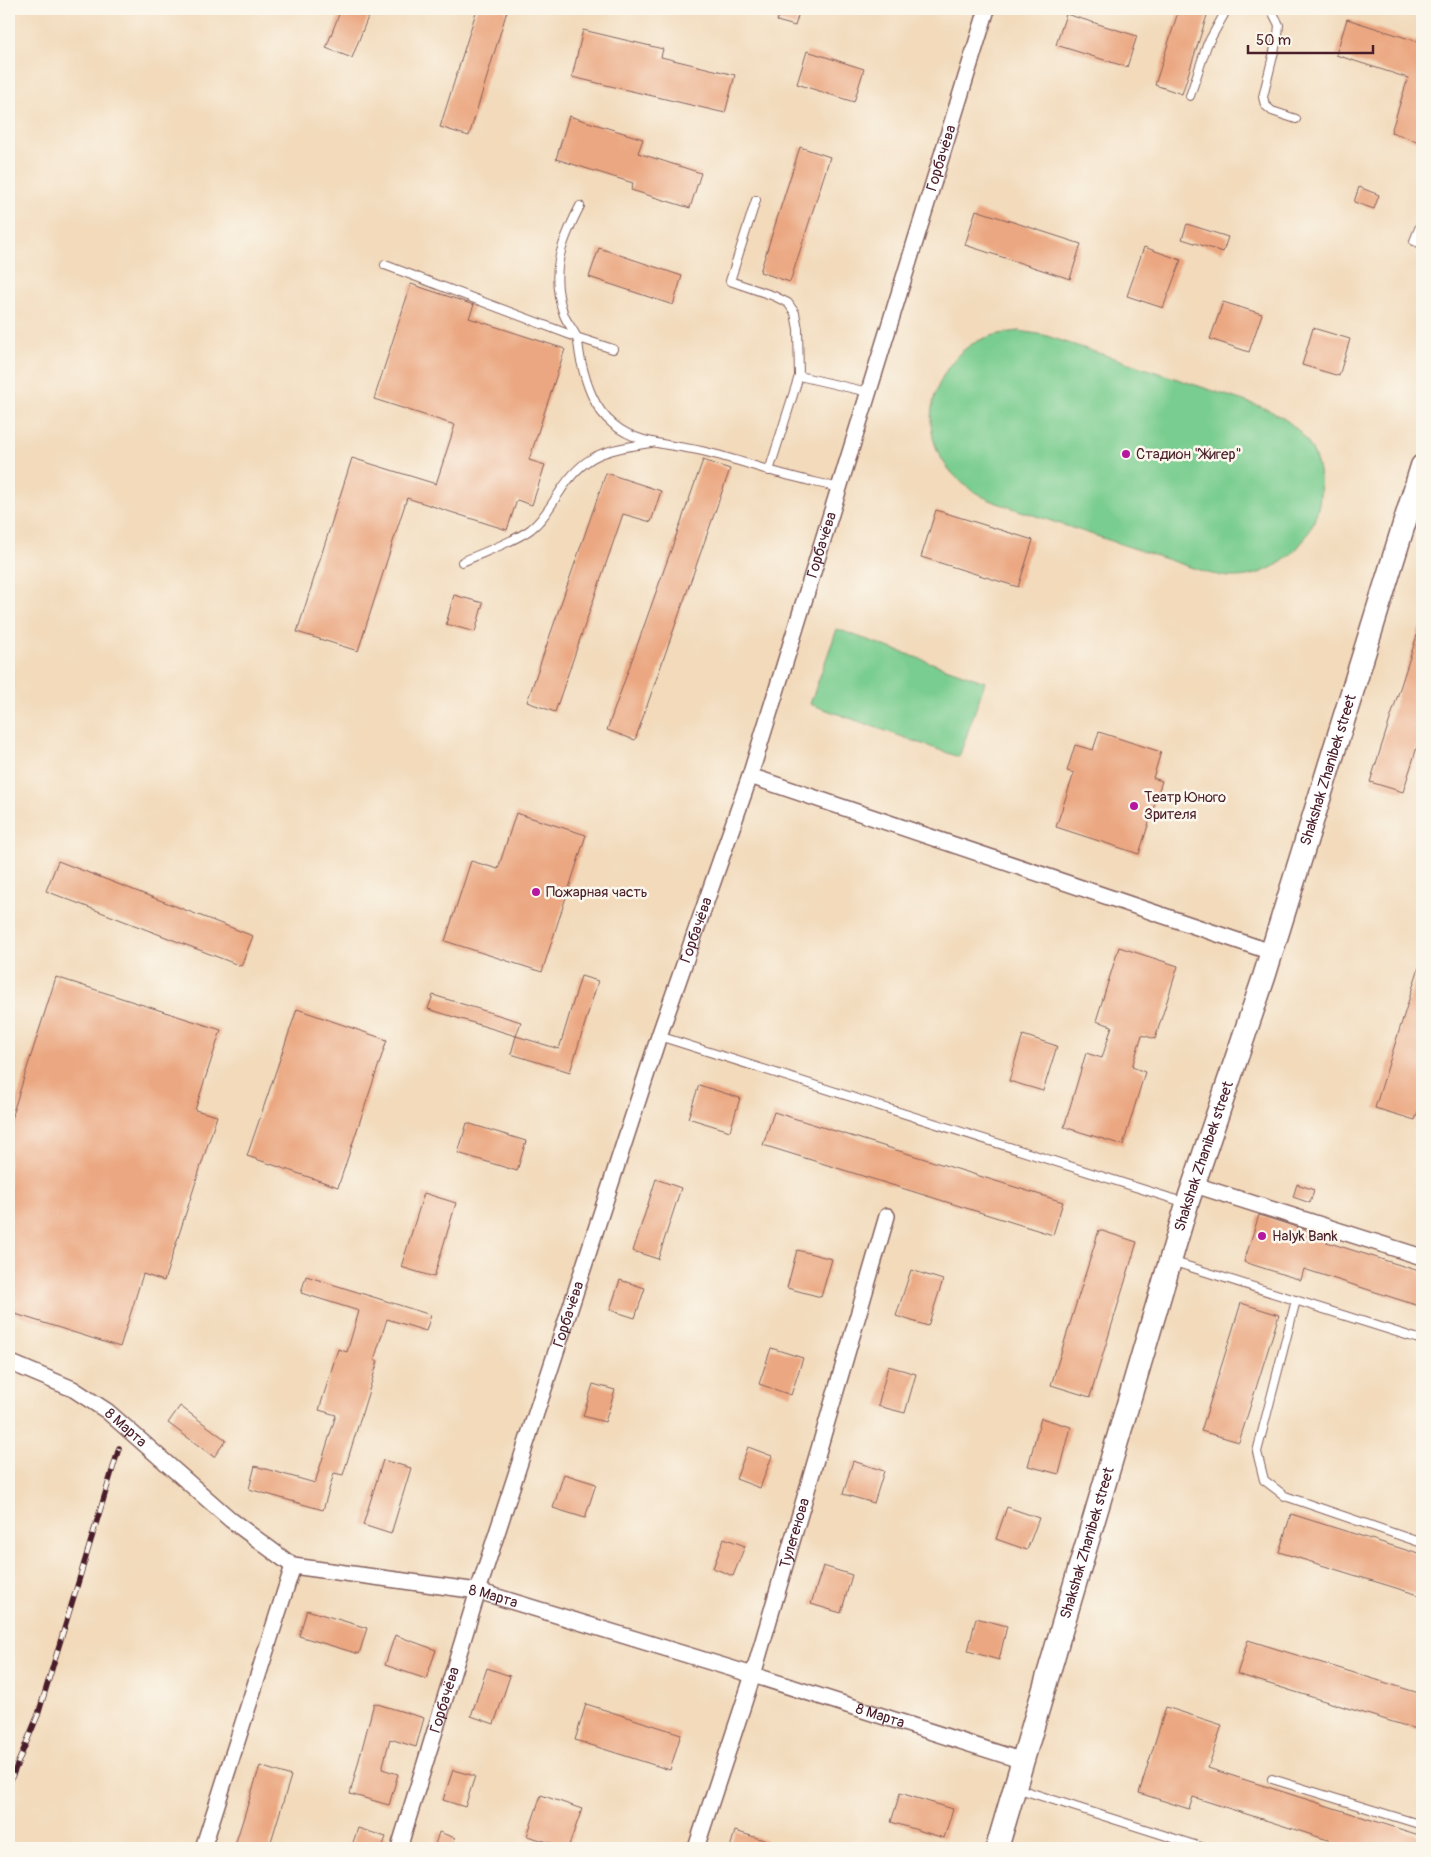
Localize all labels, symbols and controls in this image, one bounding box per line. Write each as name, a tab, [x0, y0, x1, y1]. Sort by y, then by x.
scale bar	[1248, 22, 1374, 54]
text: 50 m	[1256, 31, 1291, 50]
street label: Горбачёва	[922, 123, 961, 193]
place label: Стадион "Жигер"	[1136, 445, 1242, 464]
marker: Стадион "Жигер"	[1120, 448, 1132, 460]
street label: Горбачёва	[803, 510, 841, 580]
street label: Shakshak Zhanibek street	[1296, 691, 1361, 848]
place label: Театр Юного Зрителя	[1144, 788, 1226, 824]
marker: Театр Юного Зрителя	[1128, 800, 1140, 812]
place label: Пожарная часть	[546, 883, 648, 902]
marker: Пожарная часть	[530, 886, 542, 898]
street label: Горбачёва	[676, 895, 717, 965]
street label: Shakshak Zhanibek street	[1170, 1078, 1238, 1234]
place label: Halyk Bank	[1272, 1227, 1338, 1246]
marker: Halyk Bank	[1256, 1230, 1268, 1242]
street label: Горбачёва	[549, 1279, 588, 1350]
street label: 8 Марта	[100, 1404, 151, 1452]
street label: Shakshak Zhanibek street	[1056, 1464, 1119, 1621]
street label: Тулегенова	[776, 1496, 814, 1571]
street label: 8 Марта	[468, 1581, 520, 1613]
street label: Горбачёва	[426, 1665, 464, 1735]
street label: 8 Марта	[853, 1699, 907, 1733]

